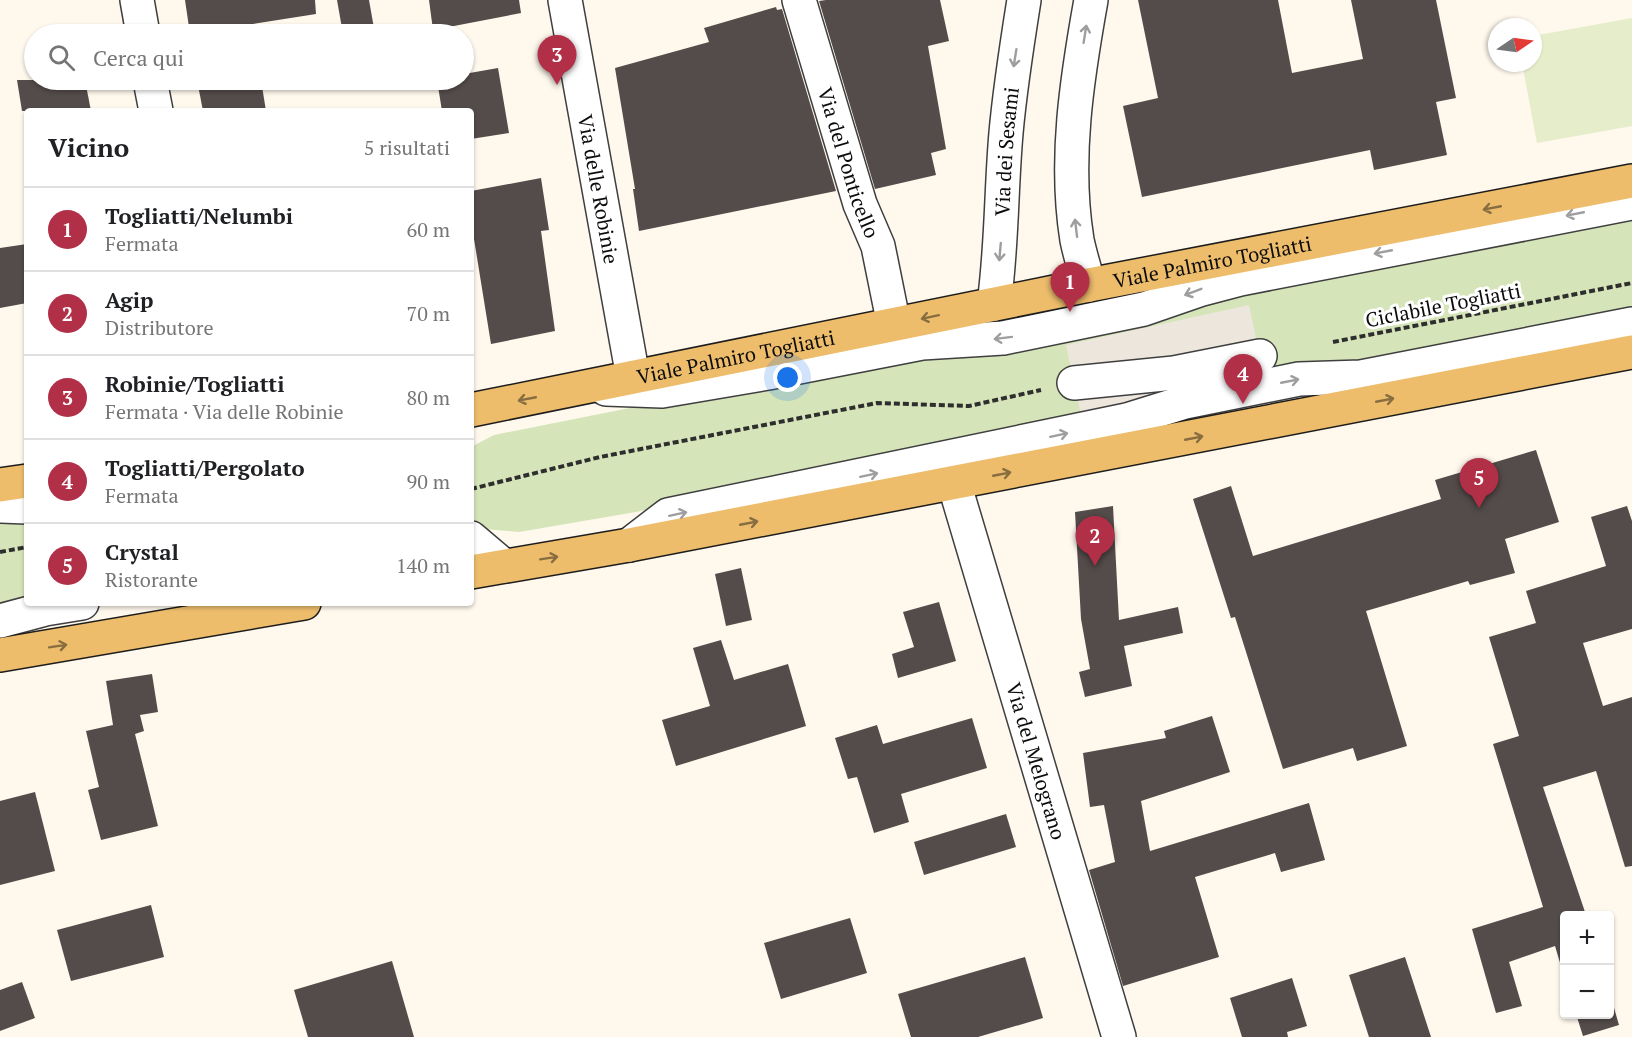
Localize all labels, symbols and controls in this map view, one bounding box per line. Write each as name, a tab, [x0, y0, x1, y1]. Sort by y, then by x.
north arrow	[1488, 18, 1542, 72]
search box	[24, 24, 474, 90]
one-way arrow	[1080, 24, 1091, 44]
pin: 3	[538, 36, 576, 85]
icon: search	[45, 41, 78, 74]
text: Cerca qui	[93, 43, 184, 72]
one-way arrow	[1009, 47, 1020, 67]
street label: Via del Ponticello	[812, 84, 886, 242]
street label: Via dei Sesami	[988, 85, 1024, 217]
street label: Via delle Robinie	[572, 112, 626, 266]
text: Vicino	[48, 130, 129, 164]
text: 5 risultati	[364, 134, 450, 161]
text: Togliatti/Nelumbi	[105, 201, 293, 230]
one-way arrow	[1483, 203, 1502, 214]
one-way arrow	[1565, 209, 1585, 220]
text: 1	[62, 216, 73, 243]
text: 60 m	[407, 216, 450, 243]
one-way arrow	[1070, 218, 1081, 238]
street label: Viale Palmiro Togliatti	[1111, 229, 1314, 294]
text: Fermata	[105, 230, 179, 257]
one-way arrow	[994, 242, 1005, 262]
one-way arrow	[1374, 247, 1393, 258]
pin: 1	[1050, 262, 1090, 312]
street label: Ciclabile Togliatti	[1363, 277, 1523, 333]
text: Agip	[105, 285, 153, 314]
one-way arrow	[1184, 288, 1202, 299]
text: 2	[62, 300, 73, 327]
text: 70 m	[407, 300, 450, 327]
one-way arrow	[920, 312, 940, 323]
text: Distributore	[105, 314, 214, 341]
street label: Viale Palmiro Togliatti	[634, 323, 837, 390]
one-way arrow	[994, 332, 1014, 343]
pin: 4	[1224, 354, 1262, 404]
your location	[773, 363, 802, 392]
text: Robinie/Togliatti	[105, 369, 284, 398]
one-way arrow	[1280, 375, 1299, 386]
text: 3	[62, 384, 73, 411]
text: 80 m	[407, 384, 450, 411]
one-way arrow	[518, 394, 537, 405]
one-way arrow	[1375, 394, 1394, 405]
text: Fermata · Via delle Robinie	[105, 398, 344, 425]
one-way arrow	[1049, 429, 1069, 440]
one-way arrow	[1183, 432, 1203, 443]
text: Togliatti/Pergolato	[105, 453, 305, 482]
pin: 5	[1460, 458, 1498, 508]
text: 4	[62, 468, 73, 495]
text: 90 m	[407, 468, 450, 495]
one-way arrow	[992, 468, 1011, 479]
one-way arrow	[858, 469, 878, 480]
text: Fermata	[105, 482, 179, 509]
one-way arrow	[667, 508, 687, 519]
pin: 2	[1076, 516, 1114, 566]
one-way arrow	[738, 517, 758, 528]
text: Crystal	[105, 537, 179, 566]
text: 5	[62, 552, 73, 579]
text: 140 m	[396, 552, 450, 579]
one-way arrow	[539, 553, 559, 564]
text: Ristorante	[105, 566, 198, 593]
one-way arrow	[47, 640, 67, 651]
street label: Via del Melograno	[1001, 679, 1073, 843]
map controls	[1560, 911, 1614, 1019]
button: +	[1560, 911, 1614, 965]
button: −	[1560, 965, 1614, 1019]

